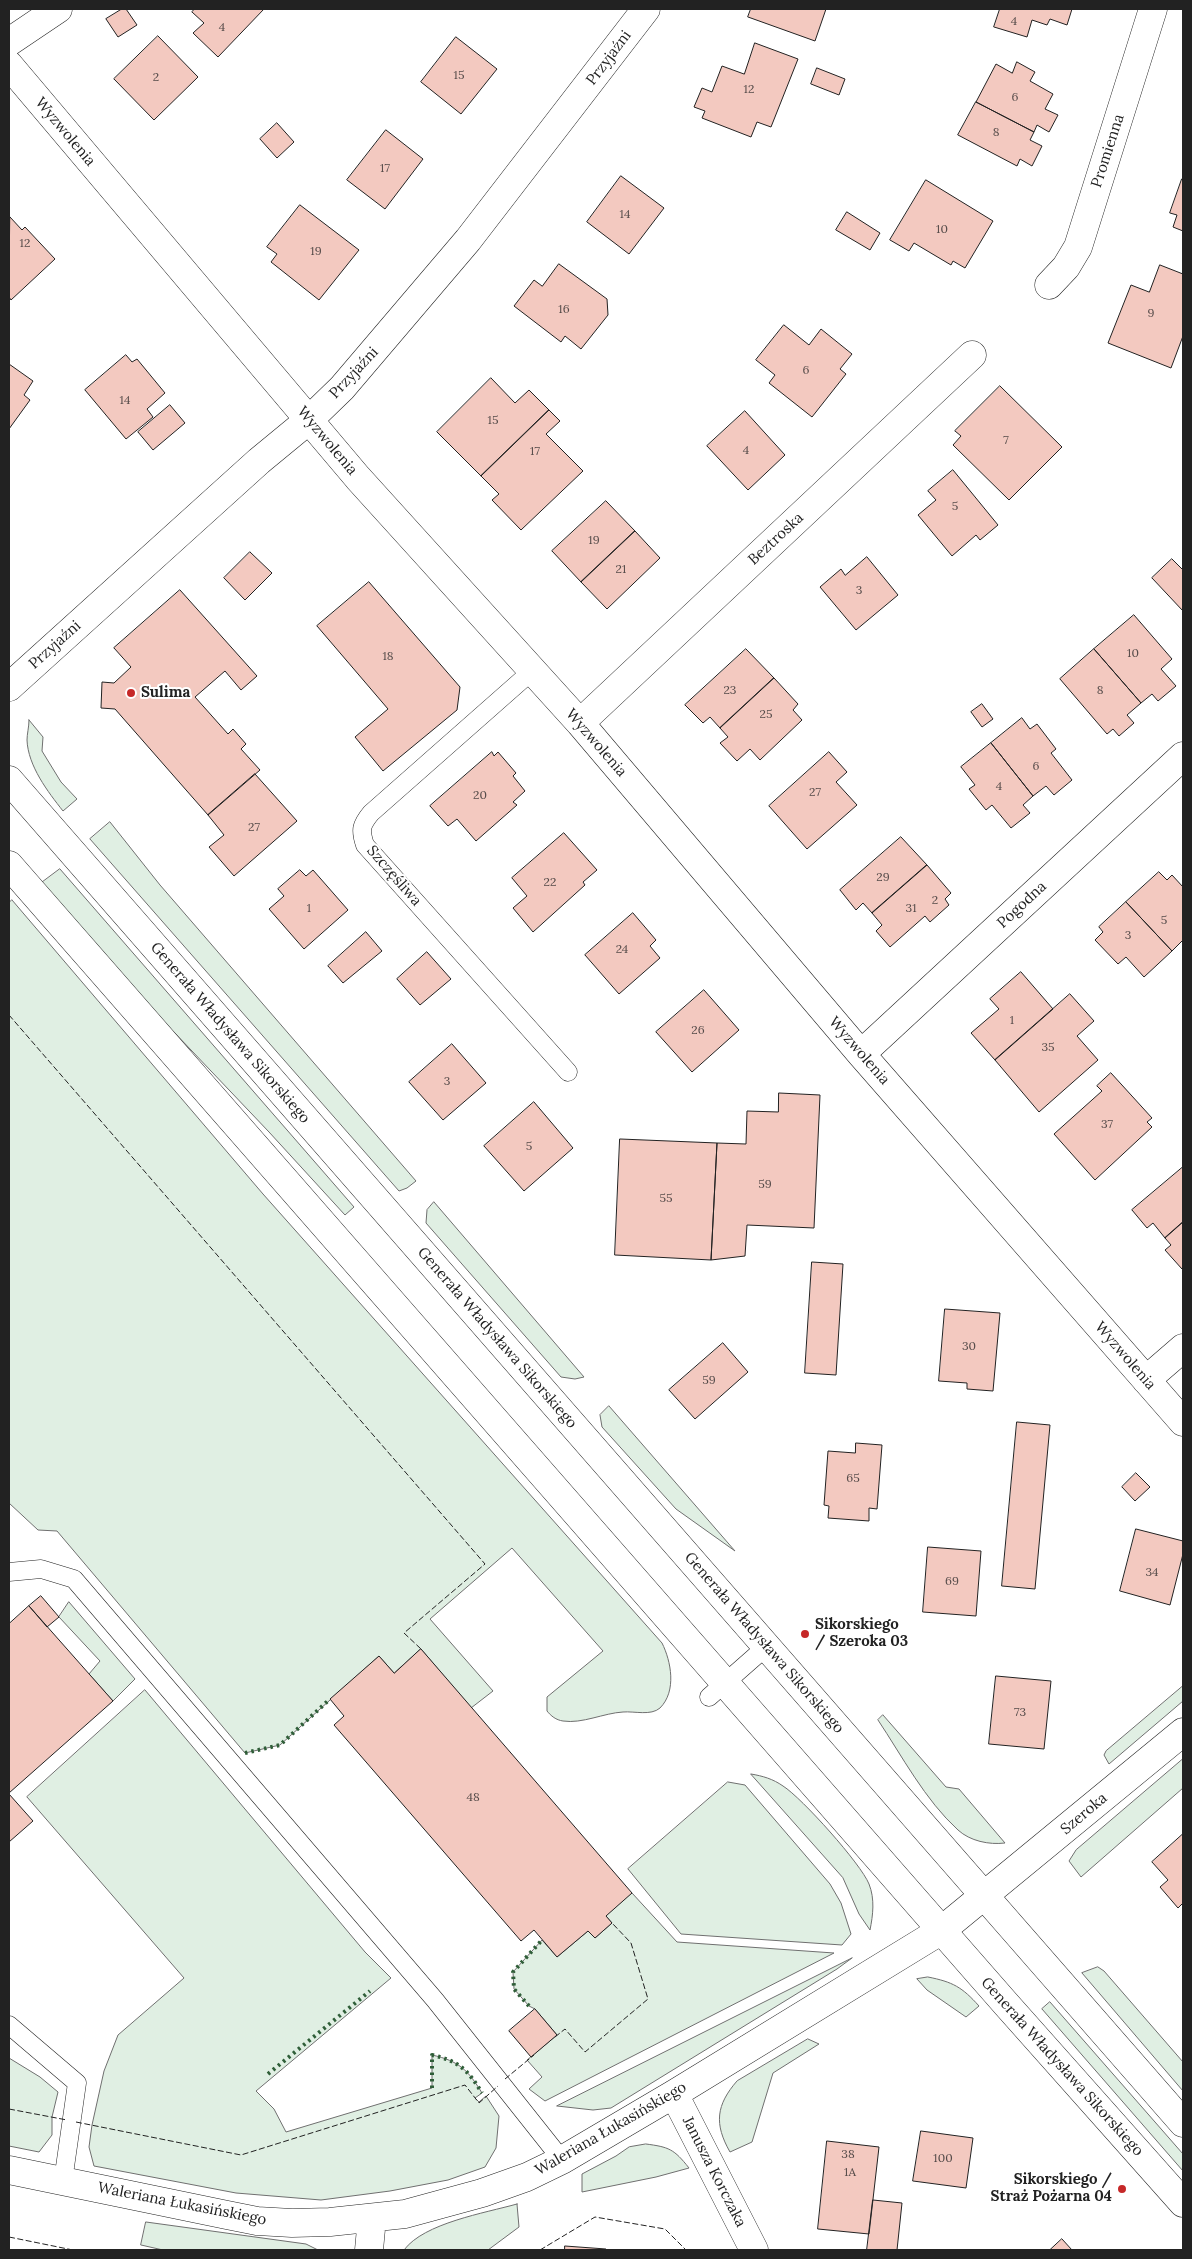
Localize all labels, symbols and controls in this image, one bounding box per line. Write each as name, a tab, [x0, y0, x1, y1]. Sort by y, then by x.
house number: 4	[1011, 15, 1017, 29]
house number: 4	[219, 21, 225, 35]
street label: Przyjaźni	[583, 27, 635, 89]
house number: 15	[454, 69, 464, 83]
house number: 2	[153, 71, 159, 85]
house number: 12	[744, 83, 754, 97]
house number: 6	[1012, 91, 1018, 105]
street label: Wyzwolenia	[31, 94, 99, 170]
street label: Promienna	[1088, 112, 1128, 190]
house number: 8	[993, 126, 999, 140]
house number: 17	[380, 162, 390, 176]
house number: 14	[620, 208, 630, 222]
house number: 10	[936, 223, 948, 237]
house number: 12	[20, 237, 30, 251]
house number: 19	[310, 245, 322, 259]
house number: 16	[558, 303, 570, 317]
house number: 9	[1148, 307, 1154, 321]
street label: Przyjaźni	[326, 344, 382, 402]
house number: 6	[803, 364, 809, 378]
house number: 14	[120, 394, 130, 408]
street label: Wyzwolenia	[293, 403, 361, 479]
house number: 15	[488, 414, 498, 428]
house number: 7	[1003, 434, 1009, 448]
house number: 4	[743, 444, 749, 458]
house number: 17	[530, 445, 540, 459]
house number: 5	[952, 500, 958, 514]
street label: Beztroska	[745, 509, 807, 569]
house number: 19	[588, 534, 600, 548]
house number: 21	[616, 563, 626, 577]
house number: 3	[856, 584, 862, 598]
street label: Przyjaźni	[25, 617, 85, 673]
house number: 10	[1127, 647, 1139, 661]
house number: 18	[382, 650, 394, 664]
place label: Sulima	[141, 684, 190, 702]
house number: 23	[724, 684, 736, 698]
house number: 8	[1097, 684, 1103, 698]
marker: Sulima	[125, 687, 137, 699]
street label: Wyzwolenia	[562, 705, 630, 781]
house number: 25	[760, 708, 772, 722]
house number: 6	[1033, 760, 1039, 774]
house number: 4	[996, 780, 1002, 794]
house number: 27	[809, 786, 821, 800]
house number: 20	[473, 789, 487, 803]
house number: 27	[248, 821, 260, 835]
street label: Szczęśliwa	[363, 842, 425, 910]
house number: 29	[876, 871, 890, 885]
house number: 22	[544, 876, 556, 890]
street label: Pogodna	[994, 878, 1050, 932]
house number: 2	[932, 894, 938, 908]
house number: 1	[307, 902, 311, 916]
house number: 31	[905, 902, 917, 916]
house number: 5	[1161, 914, 1167, 928]
house number: 3	[1125, 929, 1131, 943]
street label: Generała Władysława Sikorskiego	[146, 939, 314, 1127]
house number: 24	[616, 943, 628, 957]
street label: Wyzwolenia	[825, 1013, 893, 1089]
house number: 1	[1010, 1014, 1014, 1028]
house number: 26	[691, 1024, 705, 1038]
house number: 35	[1041, 1041, 1055, 1055]
house number: 3	[444, 1075, 450, 1089]
house number: 37	[1101, 1118, 1113, 1132]
house number: 5	[526, 1140, 532, 1154]
house number: 59	[758, 1178, 772, 1192]
house number: 55	[659, 1192, 673, 1206]
street label: Generała Władysława Sikorskiego	[413, 1244, 581, 1432]
street label: Wyzwolenia	[1091, 1318, 1159, 1394]
house number: 30	[962, 1340, 976, 1354]
house number: 59	[702, 1374, 716, 1388]
house number: 65	[846, 1472, 860, 1486]
street label: Generała Władysława Sikorskiego	[680, 1549, 848, 1737]
house number: 34	[1145, 1566, 1159, 1580]
house number: 69	[945, 1575, 959, 1589]
place label: Sikorskiego / Szeroka 03	[815, 1616, 908, 1651]
marker: Sikorskiego / Szeroka 03	[799, 1628, 811, 1640]
house number: 73	[1014, 1706, 1026, 1720]
street label: Szeroka	[1057, 1789, 1111, 1839]
house number: 48	[466, 1791, 480, 1805]
street label: Generała Władysława Sikorskiego	[977, 1974, 1147, 2160]
street label: Waleriana Łukasińskiego	[532, 2078, 690, 2180]
street label: Janusza Korczaka	[678, 2114, 750, 2230]
house number: 38	[841, 2148, 855, 2162]
house number: 100	[933, 2152, 953, 2166]
house number: 1A	[844, 2166, 856, 2180]
place label: Sikorskiego / Straż Pożarna 04	[991, 2171, 1112, 2206]
street label: Waleriana Łukasińskiego	[96, 2179, 268, 2229]
marker: Sikorskiego / Straż Pożarna 04	[1116, 2183, 1128, 2195]

